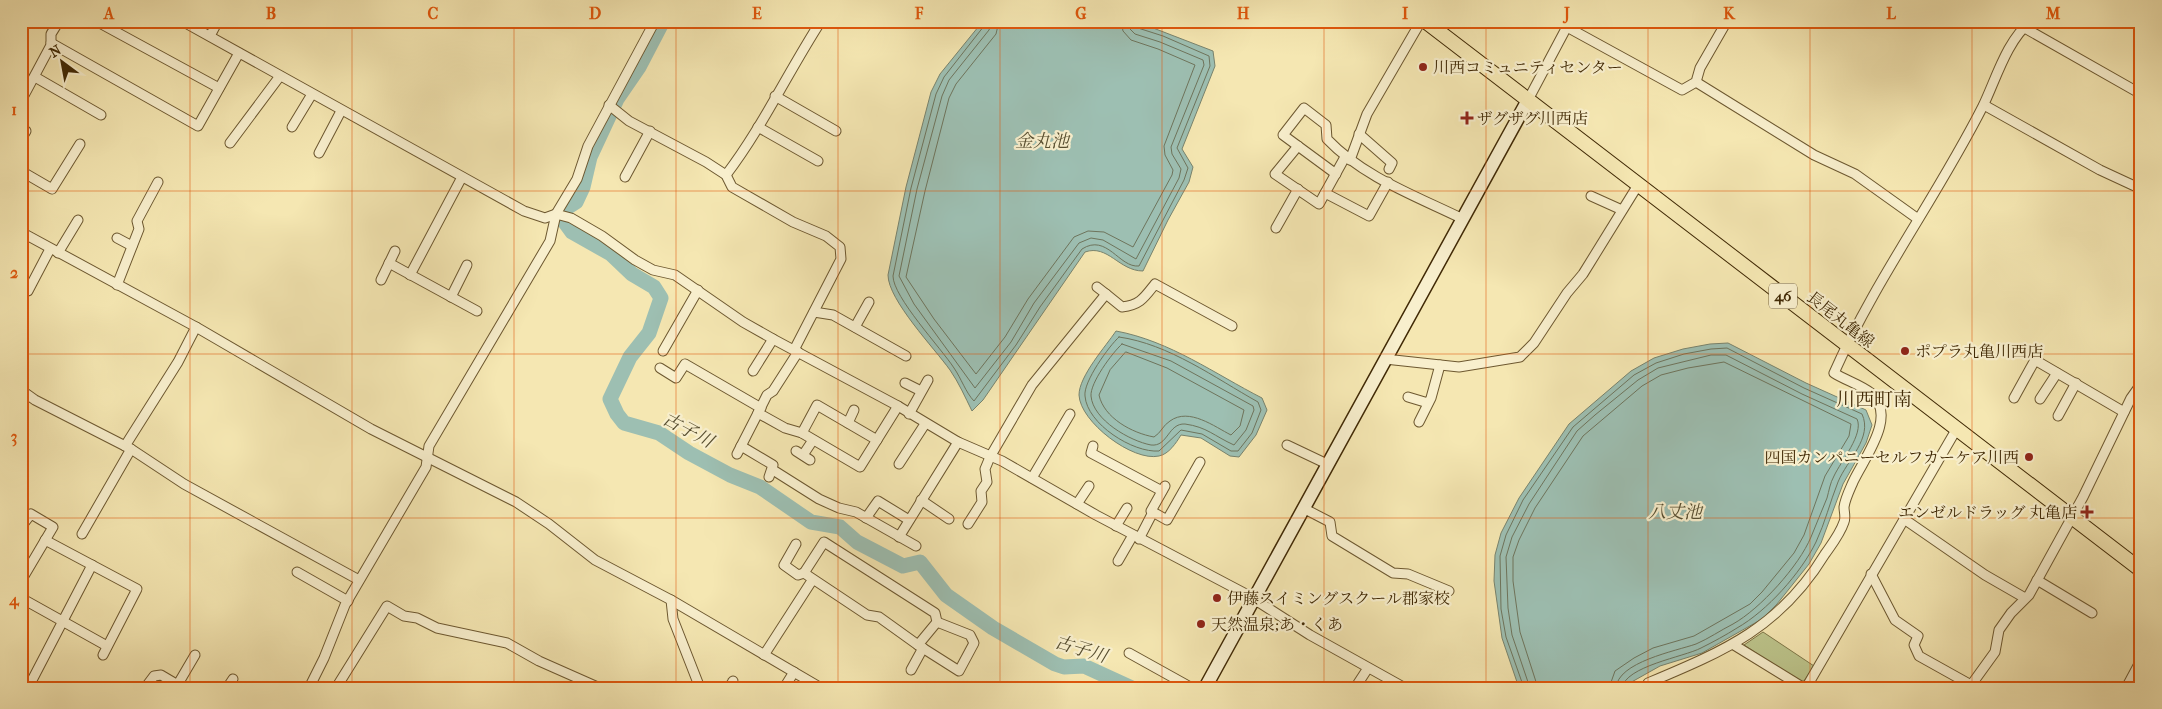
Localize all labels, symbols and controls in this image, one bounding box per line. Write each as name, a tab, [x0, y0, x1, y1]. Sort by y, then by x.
text: A	[103, 4, 115, 23]
text: B	[266, 4, 276, 23]
text: C	[428, 4, 439, 23]
text: D	[589, 4, 601, 23]
text: E	[752, 4, 762, 23]
text: F	[914, 4, 924, 23]
text: G	[1075, 4, 1087, 23]
text: H	[1237, 4, 1250, 23]
text: I	[1402, 4, 1409, 23]
text: J	[1562, 4, 1570, 24]
text: K	[1723, 4, 1736, 23]
text: L	[1886, 4, 1896, 23]
text: M	[2045, 4, 2061, 23]
north arrow	[38, 38, 88, 88]
text: N	[46, 41, 65, 61]
place label: 川西コミュニティセンター	[1433, 58, 1623, 77]
marker: 川西コミュニティセンター	[1417, 61, 1429, 73]
text: 1	[11, 100, 17, 119]
place label: ザグザグ川西店	[1477, 109, 1588, 128]
marker: ザグザグ川西店	[1461, 112, 1473, 124]
water label: 金丸池	[1015, 131, 1071, 152]
text: 2	[10, 263, 18, 282]
road number: 46	[1769, 284, 1797, 308]
street label: 長尾丸亀線	[1803, 287, 1878, 352]
place label: ポプラ丸亀川西店	[1915, 342, 2043, 361]
marker: ポプラ丸亀川西店	[1899, 345, 1911, 357]
district label: 川西町南	[1836, 389, 1912, 411]
water label: 古子川	[659, 408, 718, 453]
text: 3	[11, 427, 17, 447]
place label: 四国カンパニーセルフカーケア川西	[1765, 448, 2019, 467]
marker: 四国カンパニーセルフカーケア川西	[2023, 451, 2035, 463]
water label: 八丈池	[1648, 502, 1704, 523]
place label: エンゼルドラッグ 丸亀店	[1898, 503, 2077, 522]
marker: エンゼルドラッグ 丸亀店	[2081, 506, 2093, 518]
place label: 伊藤スイミングスクール郡家校	[1227, 589, 1450, 608]
text: 4	[8, 590, 20, 610]
marker: 伊藤スイミングスクール郡家校	[1211, 592, 1223, 604]
place label: 天然温泉;あ・くあ	[1211, 615, 1343, 634]
marker: 天然温泉;あ・くあ	[1195, 618, 1207, 630]
water label: 古子川	[1052, 632, 1112, 668]

